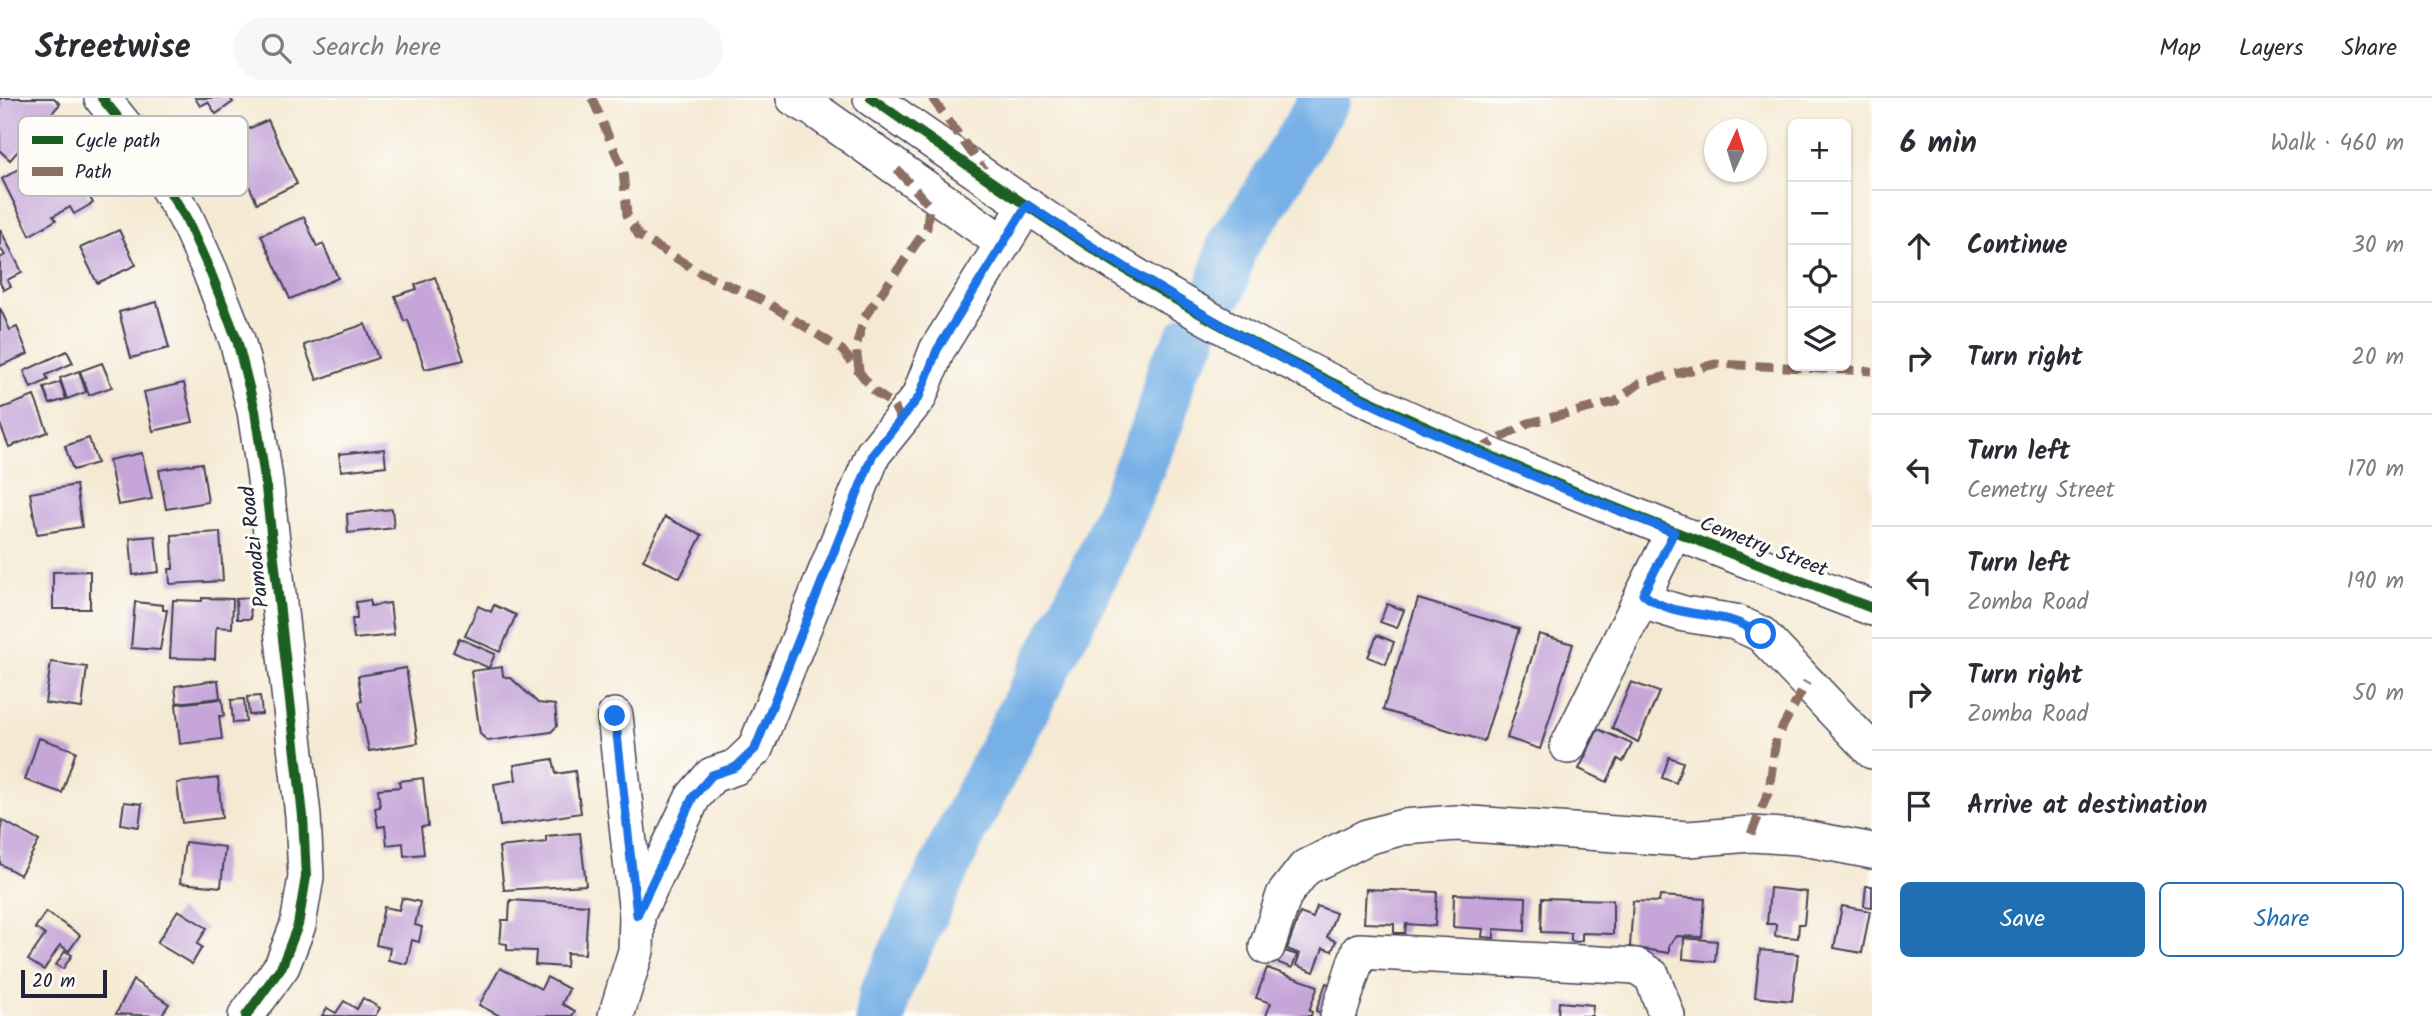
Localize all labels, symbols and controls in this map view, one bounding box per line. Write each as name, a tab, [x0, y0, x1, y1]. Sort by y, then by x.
search box	[233, 17, 723, 80]
text: Streetwise	[35, 22, 191, 75]
text: Search here	[313, 27, 441, 69]
icon: search	[257, 29, 295, 67]
text: Map	[2159, 29, 2201, 68]
text: Layers	[2239, 29, 2303, 68]
text: Share	[2341, 29, 2397, 68]
legend	[18, 116, 248, 196]
north arrow	[1704, 119, 1767, 182]
map controls	[1788, 119, 1851, 371]
button: +	[1788, 119, 1851, 182]
text: 6 min	[1900, 120, 1977, 168]
text: Walk · 460 m	[2270, 126, 2404, 162]
text: Cycle path	[75, 127, 160, 157]
text: Path	[75, 158, 112, 188]
button: −	[1788, 182, 1851, 245]
text: Continue	[1967, 225, 2068, 267]
icon: ahead	[1900, 227, 1938, 265]
text: 30 m	[2352, 228, 2404, 264]
button: locate	[1788, 245, 1851, 308]
button: layers	[1788, 308, 1851, 371]
text: Turn right	[1967, 337, 2083, 379]
icon: right	[1900, 339, 1938, 377]
text: 20 m	[2352, 340, 2404, 376]
text: Turn left	[1967, 431, 2070, 473]
icon: left	[1900, 451, 1938, 489]
text: 170 m	[2347, 452, 2404, 488]
text: Cemetry Street	[1967, 473, 2115, 509]
street label: Pamodzi Road	[232, 483, 279, 610]
street label: Cemetry Street	[1695, 508, 1833, 587]
text: Turn left	[1967, 543, 2070, 585]
icon: left	[1900, 563, 1938, 601]
text: 190 m	[2347, 564, 2404, 600]
text: Zomba Road	[1967, 585, 2088, 621]
route start	[1745, 618, 1776, 649]
text: Turn right	[1967, 655, 2083, 697]
icon: right	[1900, 675, 1938, 713]
text: 50 m	[2353, 676, 2404, 712]
text: Zomba Road	[1967, 697, 2088, 733]
route end	[599, 700, 630, 731]
text: Arrive at destination	[1967, 785, 2207, 827]
icon: arrive	[1900, 787, 1938, 825]
button: Save	[1900, 882, 2145, 957]
button: Share	[2159, 882, 2404, 957]
scale bar	[21, 967, 107, 999]
text: 20 m	[32, 967, 75, 997]

